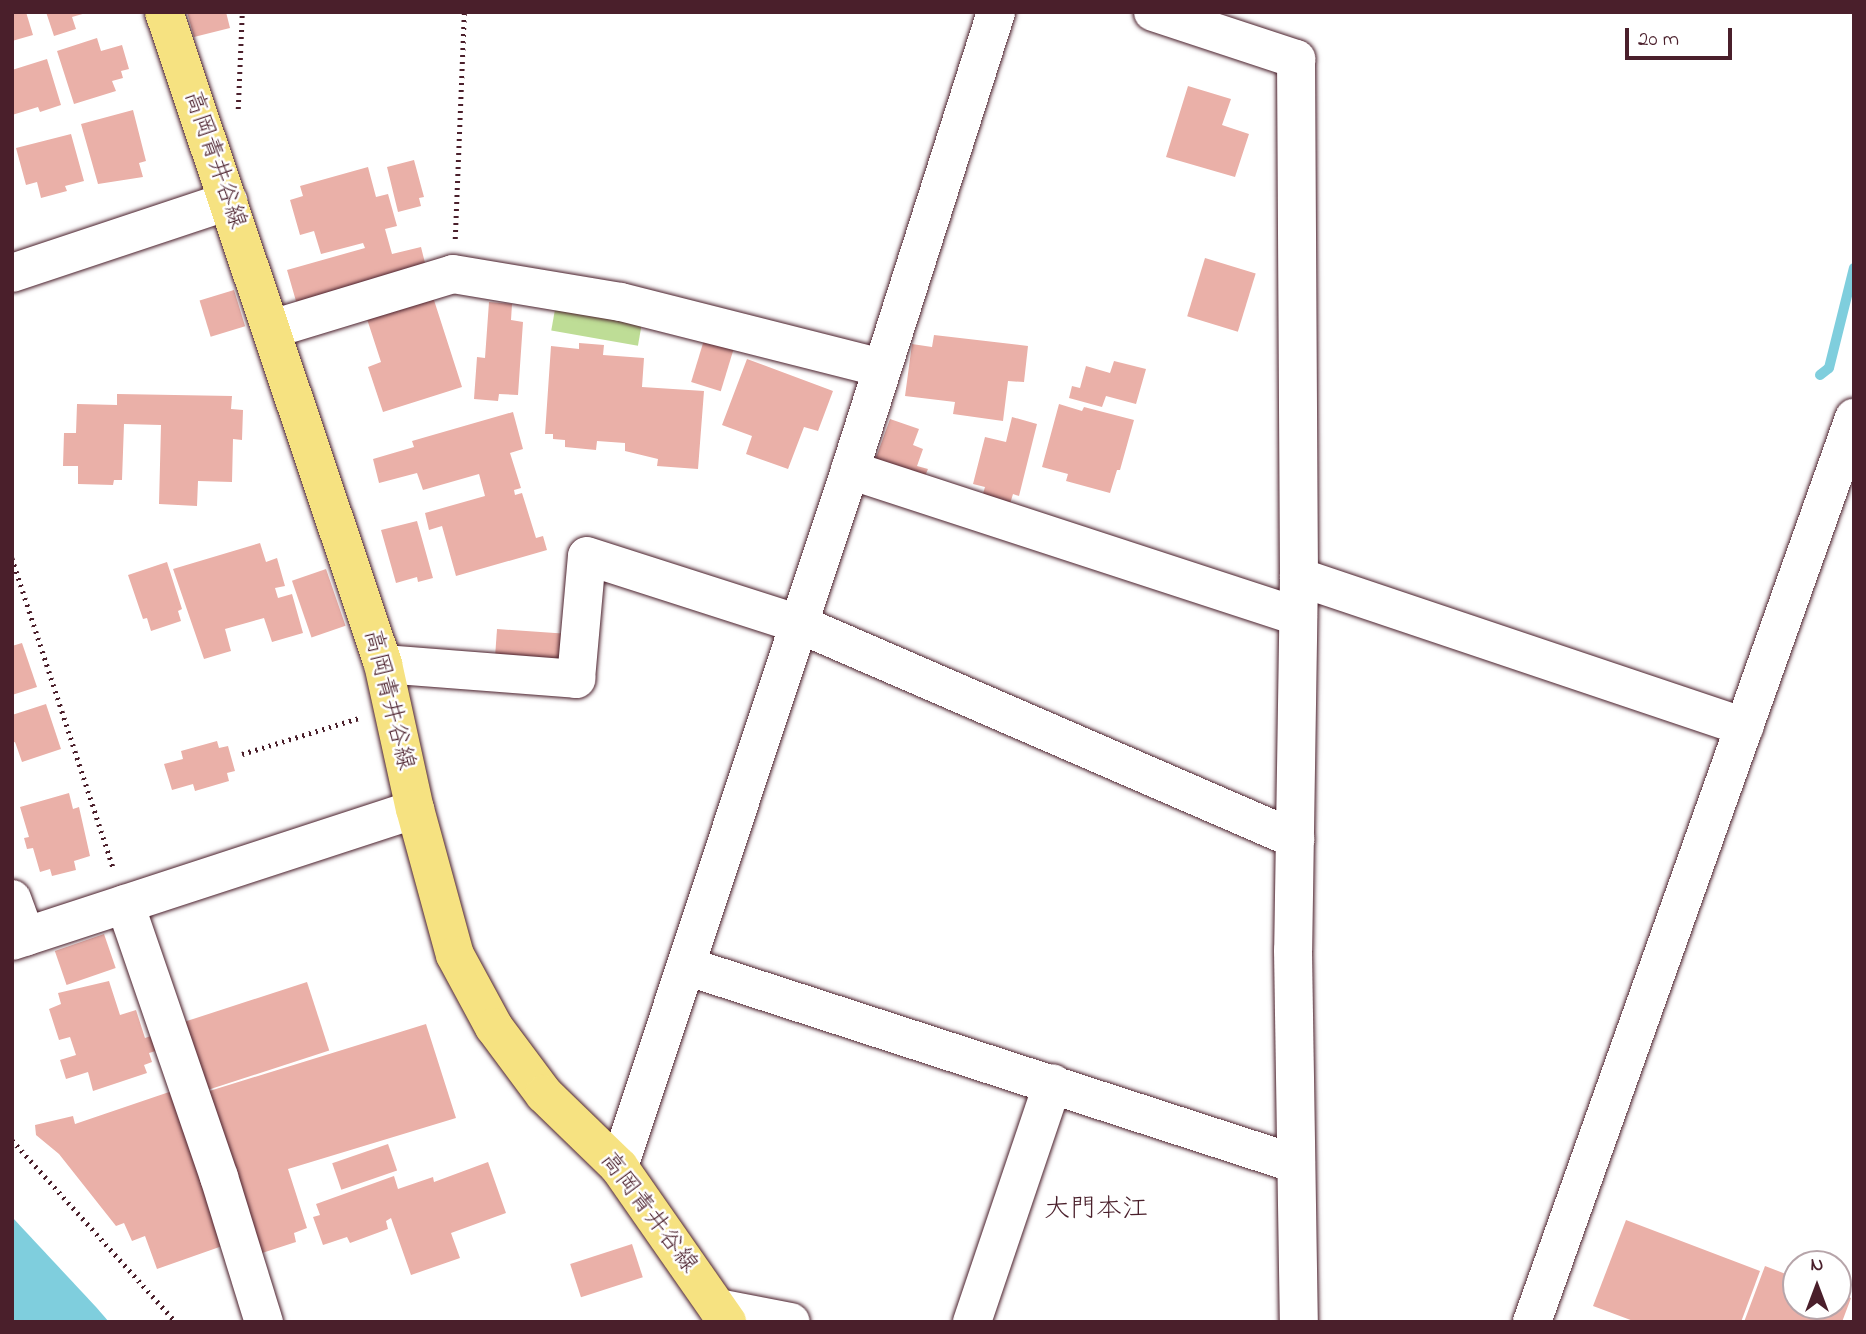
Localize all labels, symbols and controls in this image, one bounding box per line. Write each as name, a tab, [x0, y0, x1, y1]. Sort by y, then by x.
scale bar	[1628, 14, 1735, 58]
text: 20 m	[1638, 25, 1679, 55]
street label: 高岡青井谷線	[177, 87, 251, 233]
street label: 高岡青井谷線	[357, 627, 419, 773]
street label: 高岡青井谷線	[593, 1147, 703, 1279]
district label: 大門本江	[1044, 1195, 1148, 1227]
north arrow	[1782, 1250, 1852, 1320]
text: N	[1811, 1252, 1823, 1279]

